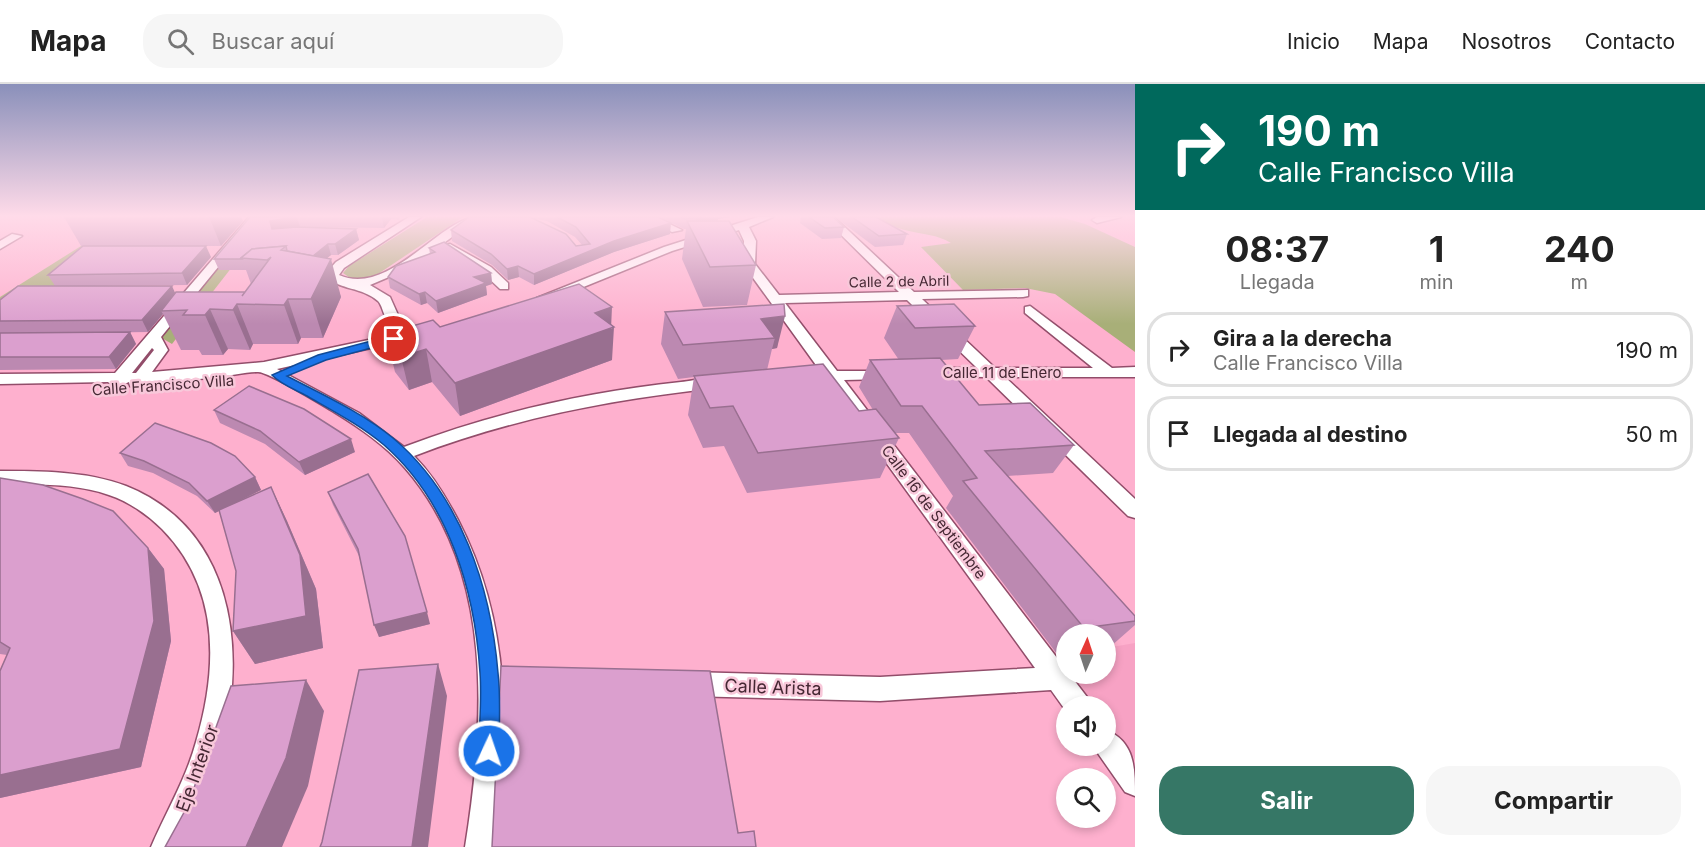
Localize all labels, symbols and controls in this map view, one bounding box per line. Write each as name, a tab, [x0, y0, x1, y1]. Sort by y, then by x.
search box	[143, 14, 563, 68]
text: Mapa	[30, 24, 107, 58]
icon: search	[164, 25, 197, 58]
text: Buscar aquí	[212, 28, 334, 54]
text: Inicio	[1287, 29, 1340, 54]
text: Mapa	[1373, 29, 1428, 54]
text: Nosotros	[1461, 29, 1552, 54]
text: Contacto	[1585, 29, 1675, 54]
text: 190 m	[1258, 105, 1380, 156]
icon: right	[1159, 108, 1237, 186]
text: Calle Francisco Villa	[1258, 156, 1515, 189]
text: 08:37	[1225, 227, 1329, 271]
text: 1	[1429, 227, 1444, 271]
text: 240	[1544, 227, 1615, 271]
text: Llegada	[1240, 270, 1315, 294]
text: min	[1419, 270, 1454, 294]
text: m	[1571, 270, 1588, 294]
street label: Calle 2 de Abril	[849, 272, 949, 290]
pin	[368, 313, 419, 364]
icon: arrive	[377, 322, 410, 355]
text: Gira a la derecha	[1213, 325, 1392, 351]
icon: right	[1162, 333, 1195, 366]
text: 190 m	[1616, 337, 1678, 363]
text: Calle Francisco Villa	[1213, 351, 1403, 375]
street label: Calle 11 de Enero	[942, 363, 1062, 382]
street label: Calle Francisco Villa	[91, 371, 235, 399]
icon: arrive	[1162, 417, 1195, 450]
text: Llegada al destino	[1213, 421, 1407, 447]
text: 50 m	[1625, 421, 1678, 447]
street label: Calle 16 de Septiembre	[877, 441, 991, 583]
north arrow	[1056, 624, 1116, 684]
map controls	[1056, 624, 1116, 828]
street label: Calle Arista	[724, 675, 822, 699]
button: sound	[1056, 696, 1116, 756]
position arrow	[457, 719, 521, 783]
street label: Eje Interior	[172, 721, 223, 815]
button: Salir	[1159, 766, 1414, 835]
button: Compartir	[1426, 766, 1681, 835]
button: search	[1056, 768, 1116, 828]

